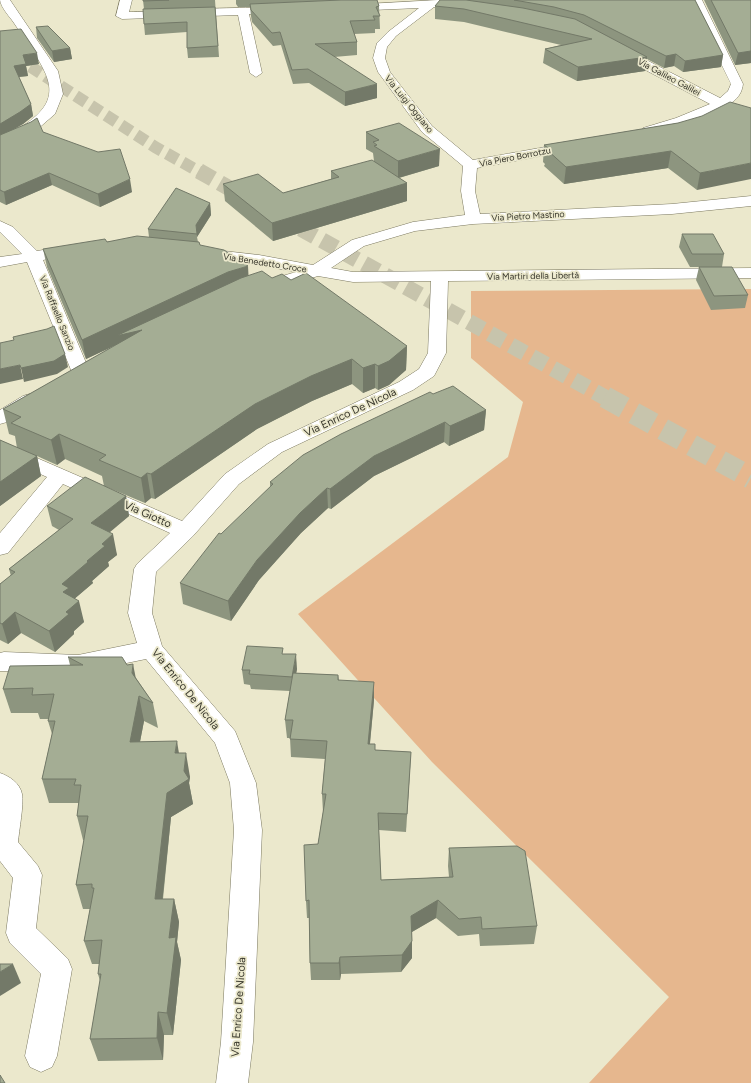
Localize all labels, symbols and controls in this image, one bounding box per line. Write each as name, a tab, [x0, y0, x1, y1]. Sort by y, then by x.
street label: Via Galileo Galilei	[636, 55, 702, 98]
street label: Via Luigi Oggiano	[383, 73, 436, 135]
street label: Via Piero Borrotzu	[478, 144, 552, 169]
street label: Via Pietro Mastino	[491, 208, 565, 223]
street label: Via Benedetto Croce	[223, 250, 308, 275]
street label: Via Martiri della Libertà	[487, 269, 580, 282]
street label: Via Raffaello Sanzio	[37, 274, 78, 352]
street label: Via Enrico De Nicola	[302, 385, 398, 440]
street label: Via Giotto	[122, 498, 173, 531]
street label: Via Enrico De Nicola	[149, 646, 222, 732]
street label: Via Enrico De Nicola	[229, 957, 248, 1057]

